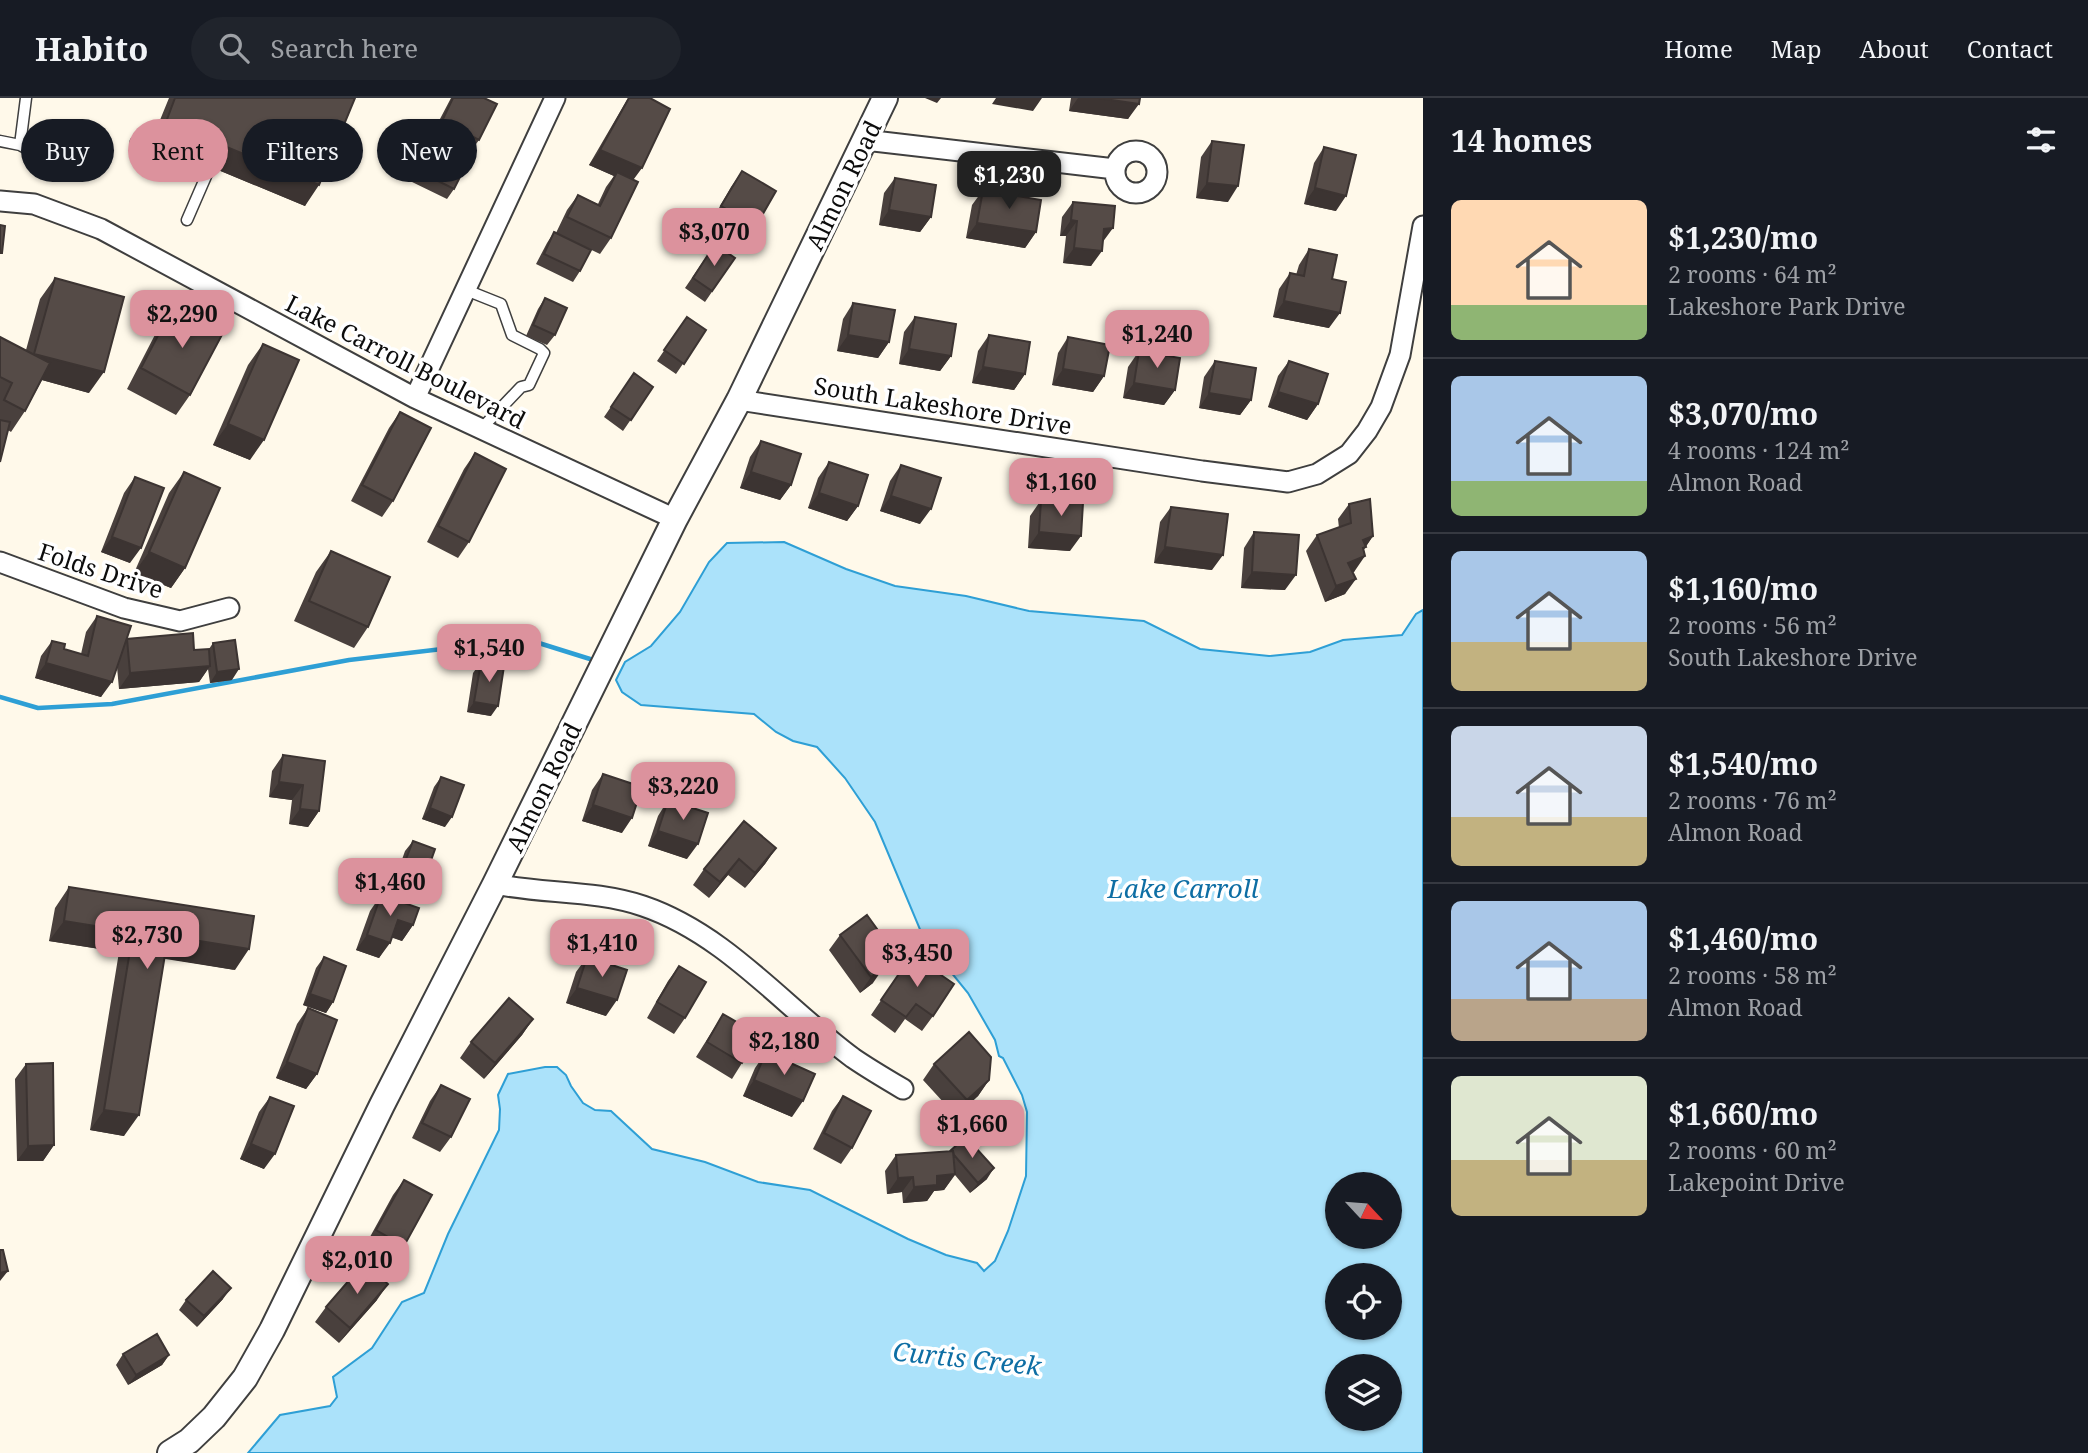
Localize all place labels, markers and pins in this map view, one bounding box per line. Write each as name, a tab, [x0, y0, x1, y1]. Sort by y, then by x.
pin: $1,230	[952, 152, 1066, 211]
pin: $3,070	[657, 208, 771, 268]
pin: $2,290	[125, 290, 239, 350]
pin: $1,240	[1100, 310, 1214, 370]
pin: $1,160	[1004, 458, 1118, 518]
pin: $1,540	[432, 624, 546, 684]
pin: $3,220	[626, 762, 740, 822]
pin: $1,460	[333, 858, 447, 918]
pin: $2,730	[90, 912, 204, 971]
pin: $1,410	[545, 920, 659, 979]
pin: $3,450	[860, 930, 974, 989]
pin: $2,180	[727, 1018, 841, 1077]
pin: $1,660	[915, 1100, 1029, 1160]
pin: $2,010	[300, 1236, 414, 1296]

